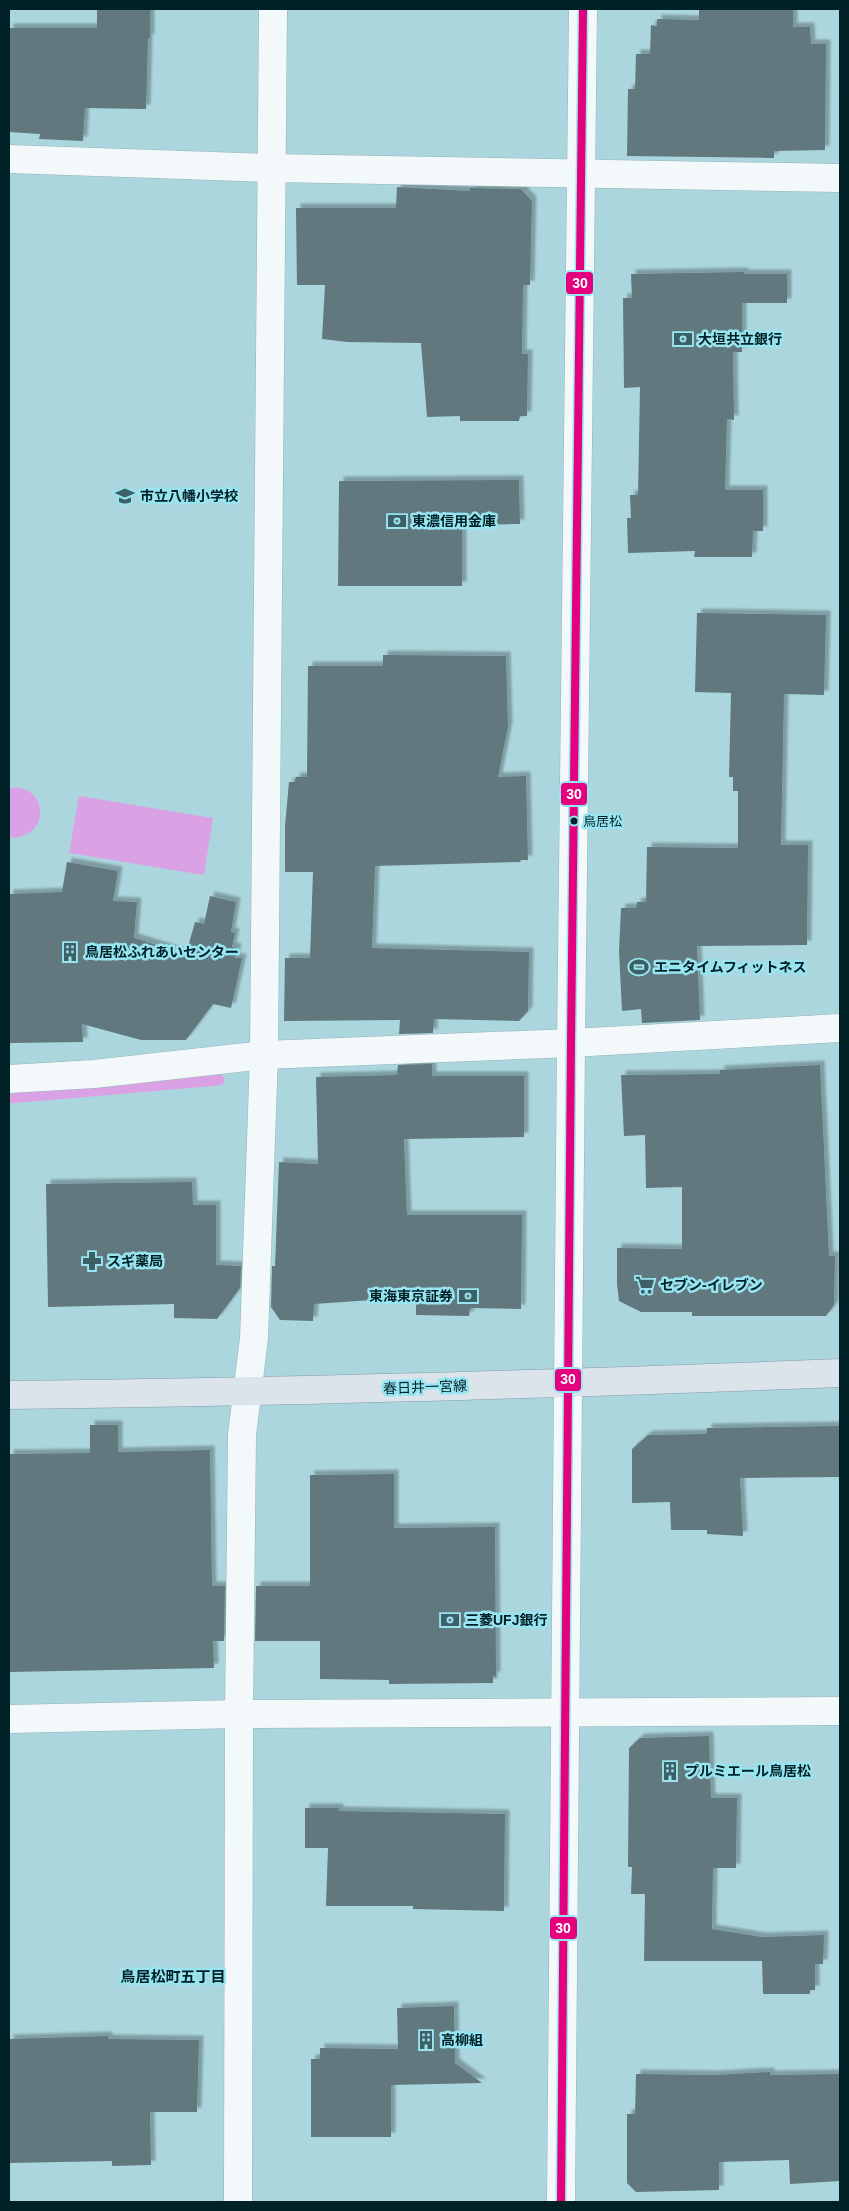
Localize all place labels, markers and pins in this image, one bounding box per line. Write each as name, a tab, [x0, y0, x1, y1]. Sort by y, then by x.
bank icon: 大垣共立銀行	[672, 328, 694, 350]
place label: 大垣共立銀行	[698, 331, 782, 347]
school or university icon: 市立八幡小学校	[114, 485, 136, 507]
place label: 市立八幡小学校	[140, 488, 238, 504]
bank icon: 東濃信用金庫	[386, 510, 408, 532]
place label: 東濃信用金庫	[412, 513, 496, 529]
place label: 鳥居松	[583, 814, 622, 829]
marker: 鳥居松	[569, 816, 579, 826]
building icon: 鳥居松ふれあいセンター	[59, 941, 81, 963]
place label: 鳥居松ふれあいセンター	[85, 944, 239, 960]
sports icon: エニタイムフィットネス	[628, 956, 650, 978]
place label: エニタイムフィットネス	[654, 959, 807, 975]
pharmacy icon: スギ薬局	[81, 1250, 103, 1272]
place label: スギ薬局	[107, 1253, 163, 1269]
supermarket icon: セブン-イレブン	[634, 1274, 656, 1296]
place label: セブン-イレブン	[660, 1277, 763, 1293]
bank icon: 東海東京証券	[457, 1285, 479, 1307]
place label: 東海東京証券	[369, 1288, 453, 1304]
bank icon: 三菱UFJ銀行	[439, 1609, 461, 1631]
place label: 三菱UFJ銀行	[465, 1612, 547, 1628]
building icon: プルミエール鳥居松	[659, 1760, 681, 1782]
place label: プルミエール鳥居松	[685, 1763, 811, 1779]
building icon: 高柳組	[415, 2029, 437, 2051]
place label: 高柳組	[441, 2032, 483, 2048]

